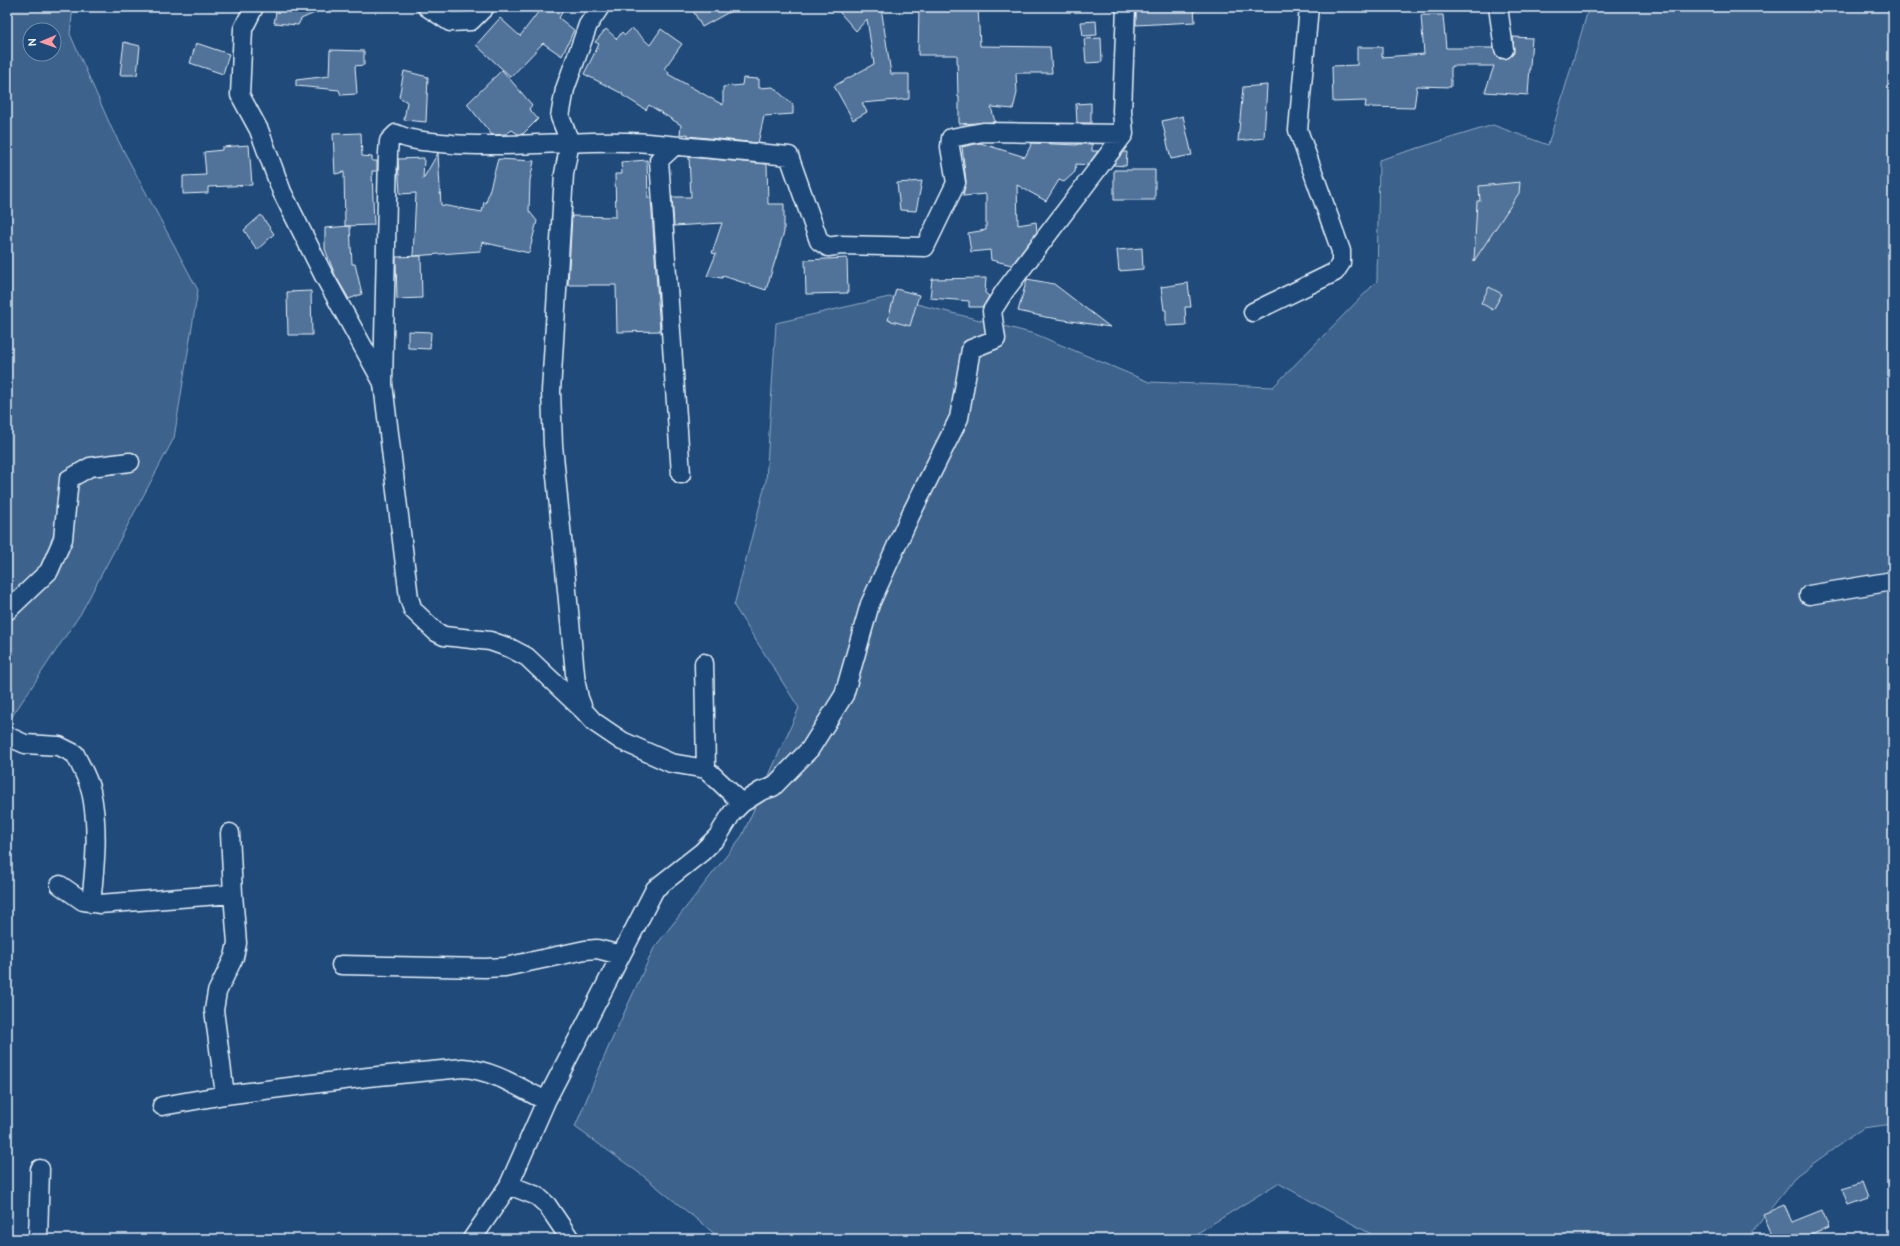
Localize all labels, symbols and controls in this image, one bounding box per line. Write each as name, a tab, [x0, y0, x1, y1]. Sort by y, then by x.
north arrow	[22, 22, 62, 62]
text: N	[26, 38, 39, 47]

